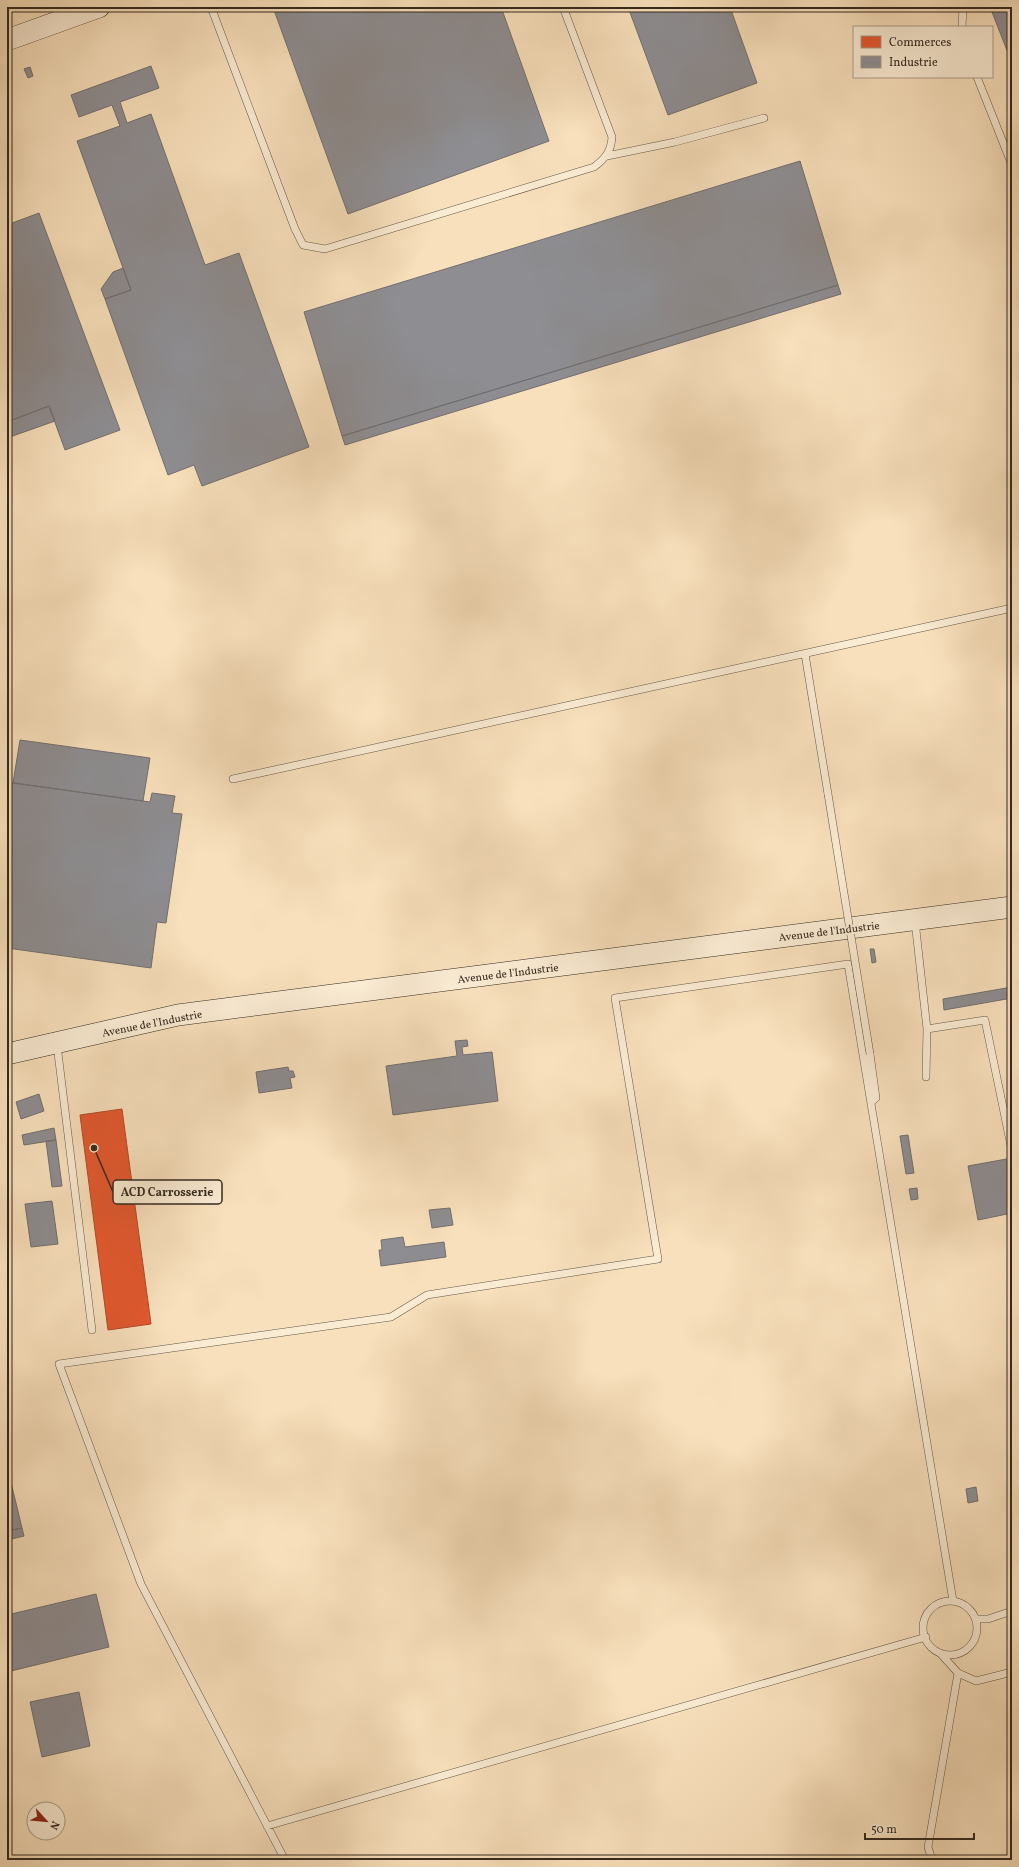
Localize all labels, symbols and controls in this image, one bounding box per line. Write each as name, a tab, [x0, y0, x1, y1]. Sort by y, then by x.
legend	[853, 26, 993, 78]
text: Commerces	[889, 35, 951, 51]
text: Industrie	[889, 55, 938, 71]
street label: Avenue de l'Industrie	[778, 919, 881, 946]
street label: Avenue de l'Industrie	[457, 961, 560, 988]
street label: Avenue de l'Industrie	[101, 1007, 204, 1042]
callout: ACD Carrosserie	[113, 1180, 222, 1204]
text: ACD Carrosserie	[121, 1185, 213, 1201]
north arrow	[26, 1801, 66, 1841]
scale bar	[865, 1815, 974, 1841]
text: N	[45, 1818, 62, 1832]
text: 50 m	[871, 1822, 897, 1838]

